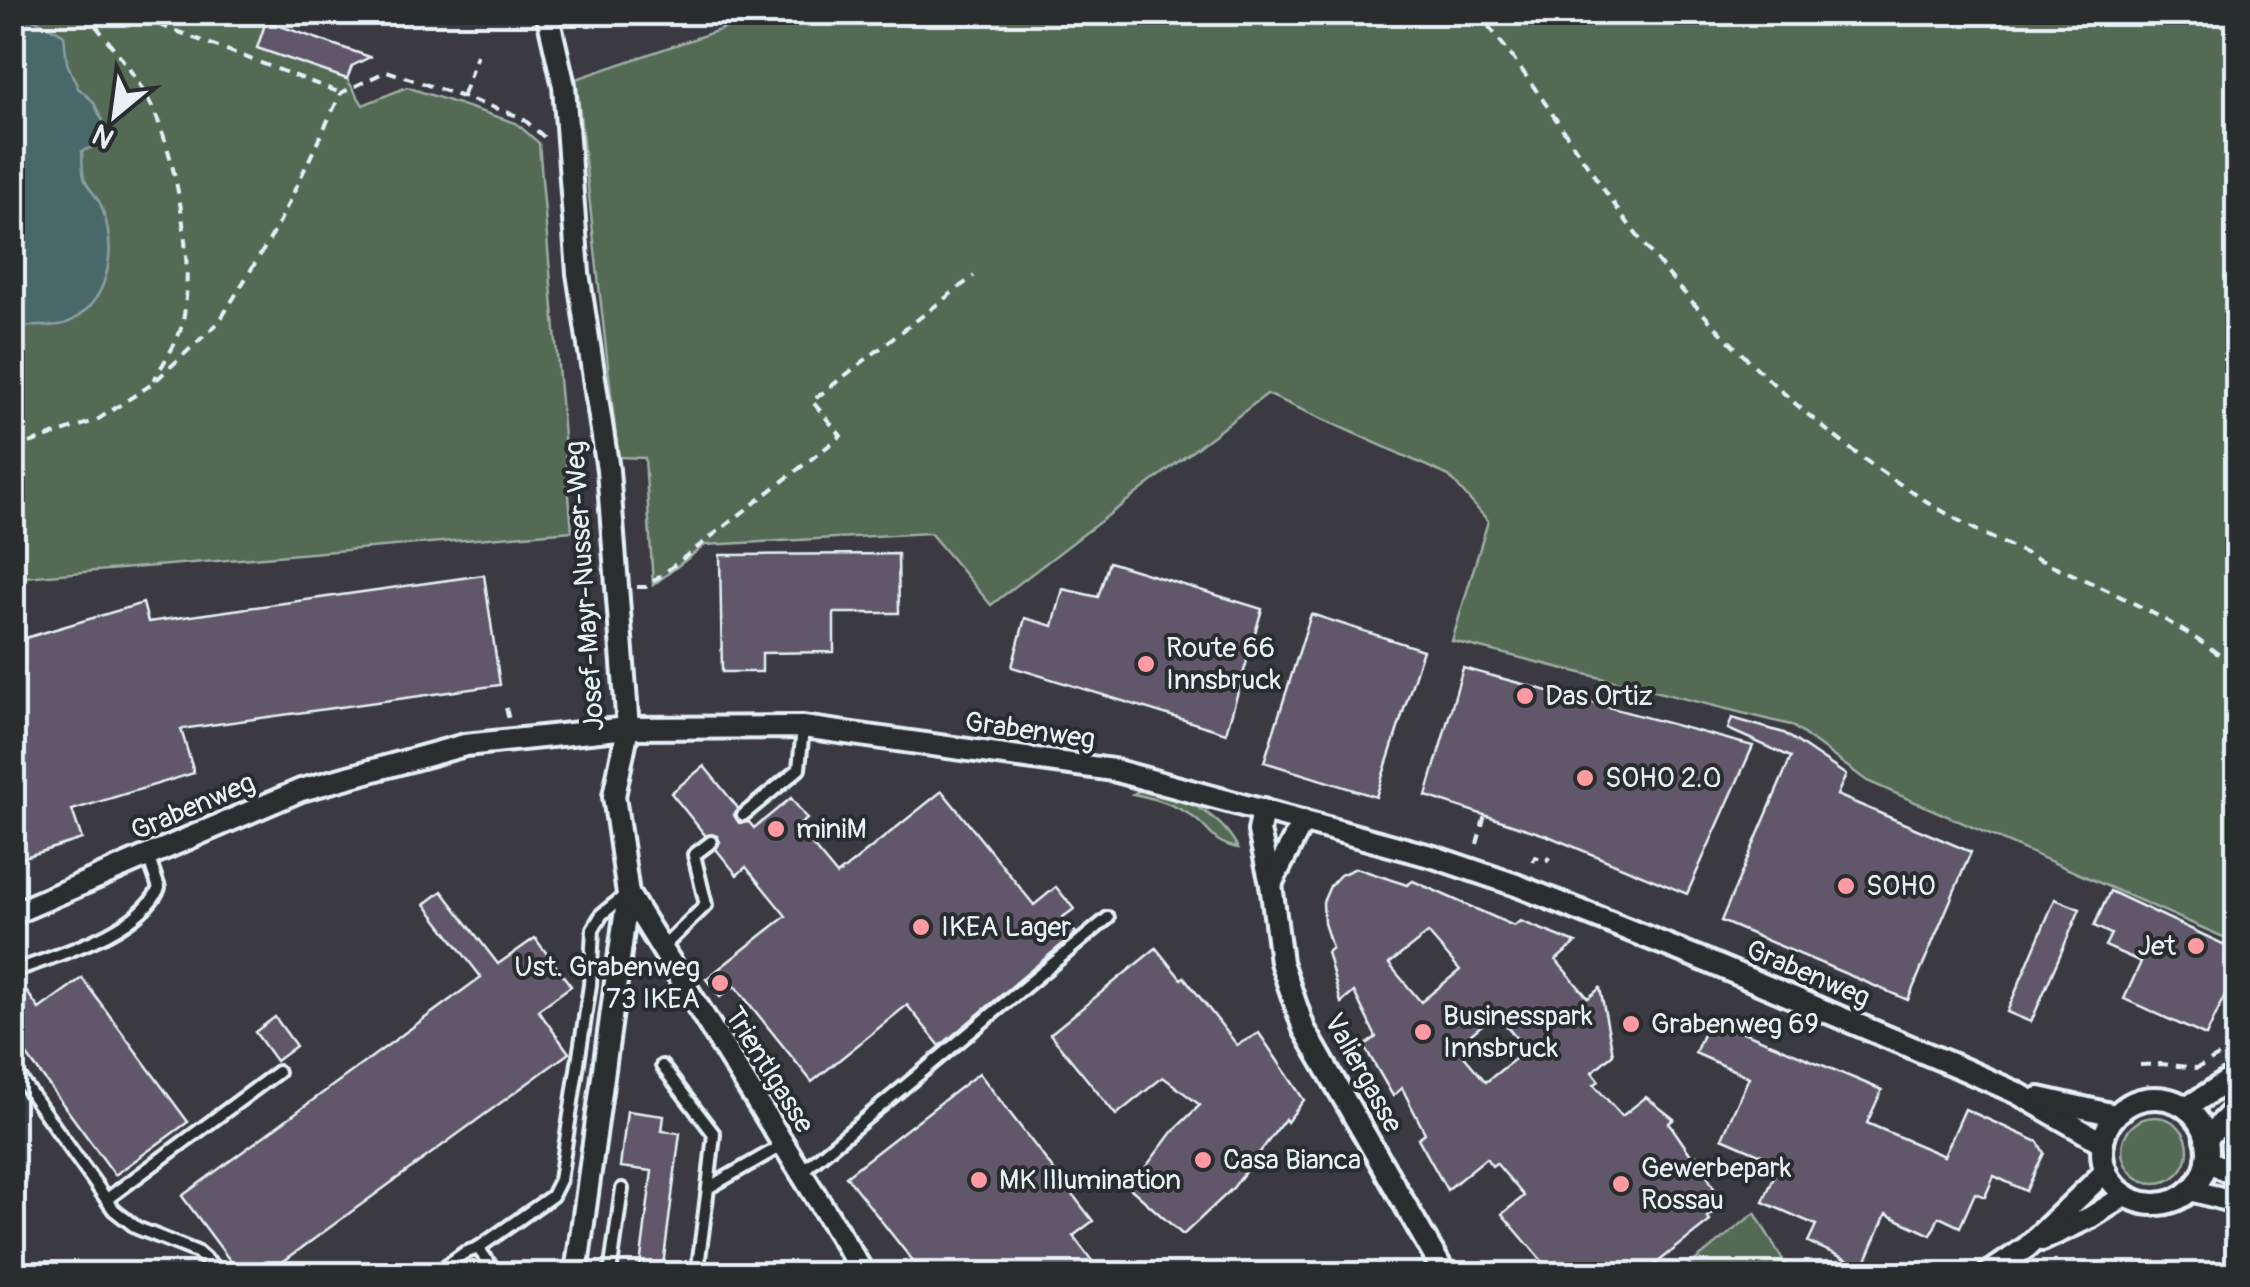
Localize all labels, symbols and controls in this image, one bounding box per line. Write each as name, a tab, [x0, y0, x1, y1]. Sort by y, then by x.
north arrow	[65, 65, 165, 165]
text: N	[87, 116, 120, 155]
street label: Josef-Mayr-Nusser-Weg	[557, 440, 613, 732]
place label: Route 66 Innsbruck	[1166, 631, 1282, 698]
marker: Route 66 Innsbruck	[1135, 653, 1157, 675]
place label: Das Ortiz	[1545, 679, 1653, 714]
marker: Das Ortiz	[1514, 685, 1536, 707]
street label: Grabenweg	[963, 705, 1097, 757]
place label: SOHO 2.0	[1605, 761, 1722, 796]
street label: Grabenweg	[126, 765, 260, 849]
marker: SOHO 2.0	[1574, 767, 1596, 789]
place label: miniM	[796, 812, 867, 847]
marker: miniM	[765, 818, 787, 840]
place label: SOHO	[1866, 869, 1936, 904]
marker: SOHO	[1835, 875, 1857, 897]
place label: IKEA Lager	[941, 910, 1071, 945]
marker: IKEA Lager	[910, 916, 932, 938]
place label: Jet	[2137, 929, 2177, 964]
street label: Grabenweg	[1741, 932, 1875, 1016]
marker: Jet	[2185, 935, 2207, 957]
place label: Ust. Grabenweg 73 IKEA	[514, 950, 700, 1017]
marker: Ust. Grabenweg 73 IKEA	[709, 972, 731, 994]
place label: Businesspark Innsbruck	[1443, 999, 1593, 1066]
street label: Trientlgasse	[716, 1000, 822, 1140]
street label: Valiergasse	[1316, 1007, 1410, 1139]
place label: Grabenweg 69	[1651, 1007, 1819, 1042]
marker: Grabenweg 69	[1620, 1013, 1642, 1035]
marker: Businesspark Innsbruck	[1412, 1021, 1434, 1043]
place label: Casa Bianca	[1223, 1143, 1361, 1178]
marker: Casa Bianca	[1192, 1149, 1214, 1171]
place label: Gewerbepark Rossau	[1641, 1151, 1792, 1218]
place label: MK Illumination	[999, 1163, 1181, 1198]
marker: MK Illumination	[968, 1169, 990, 1191]
marker: Gewerbepark Rossau	[1610, 1173, 1632, 1195]

